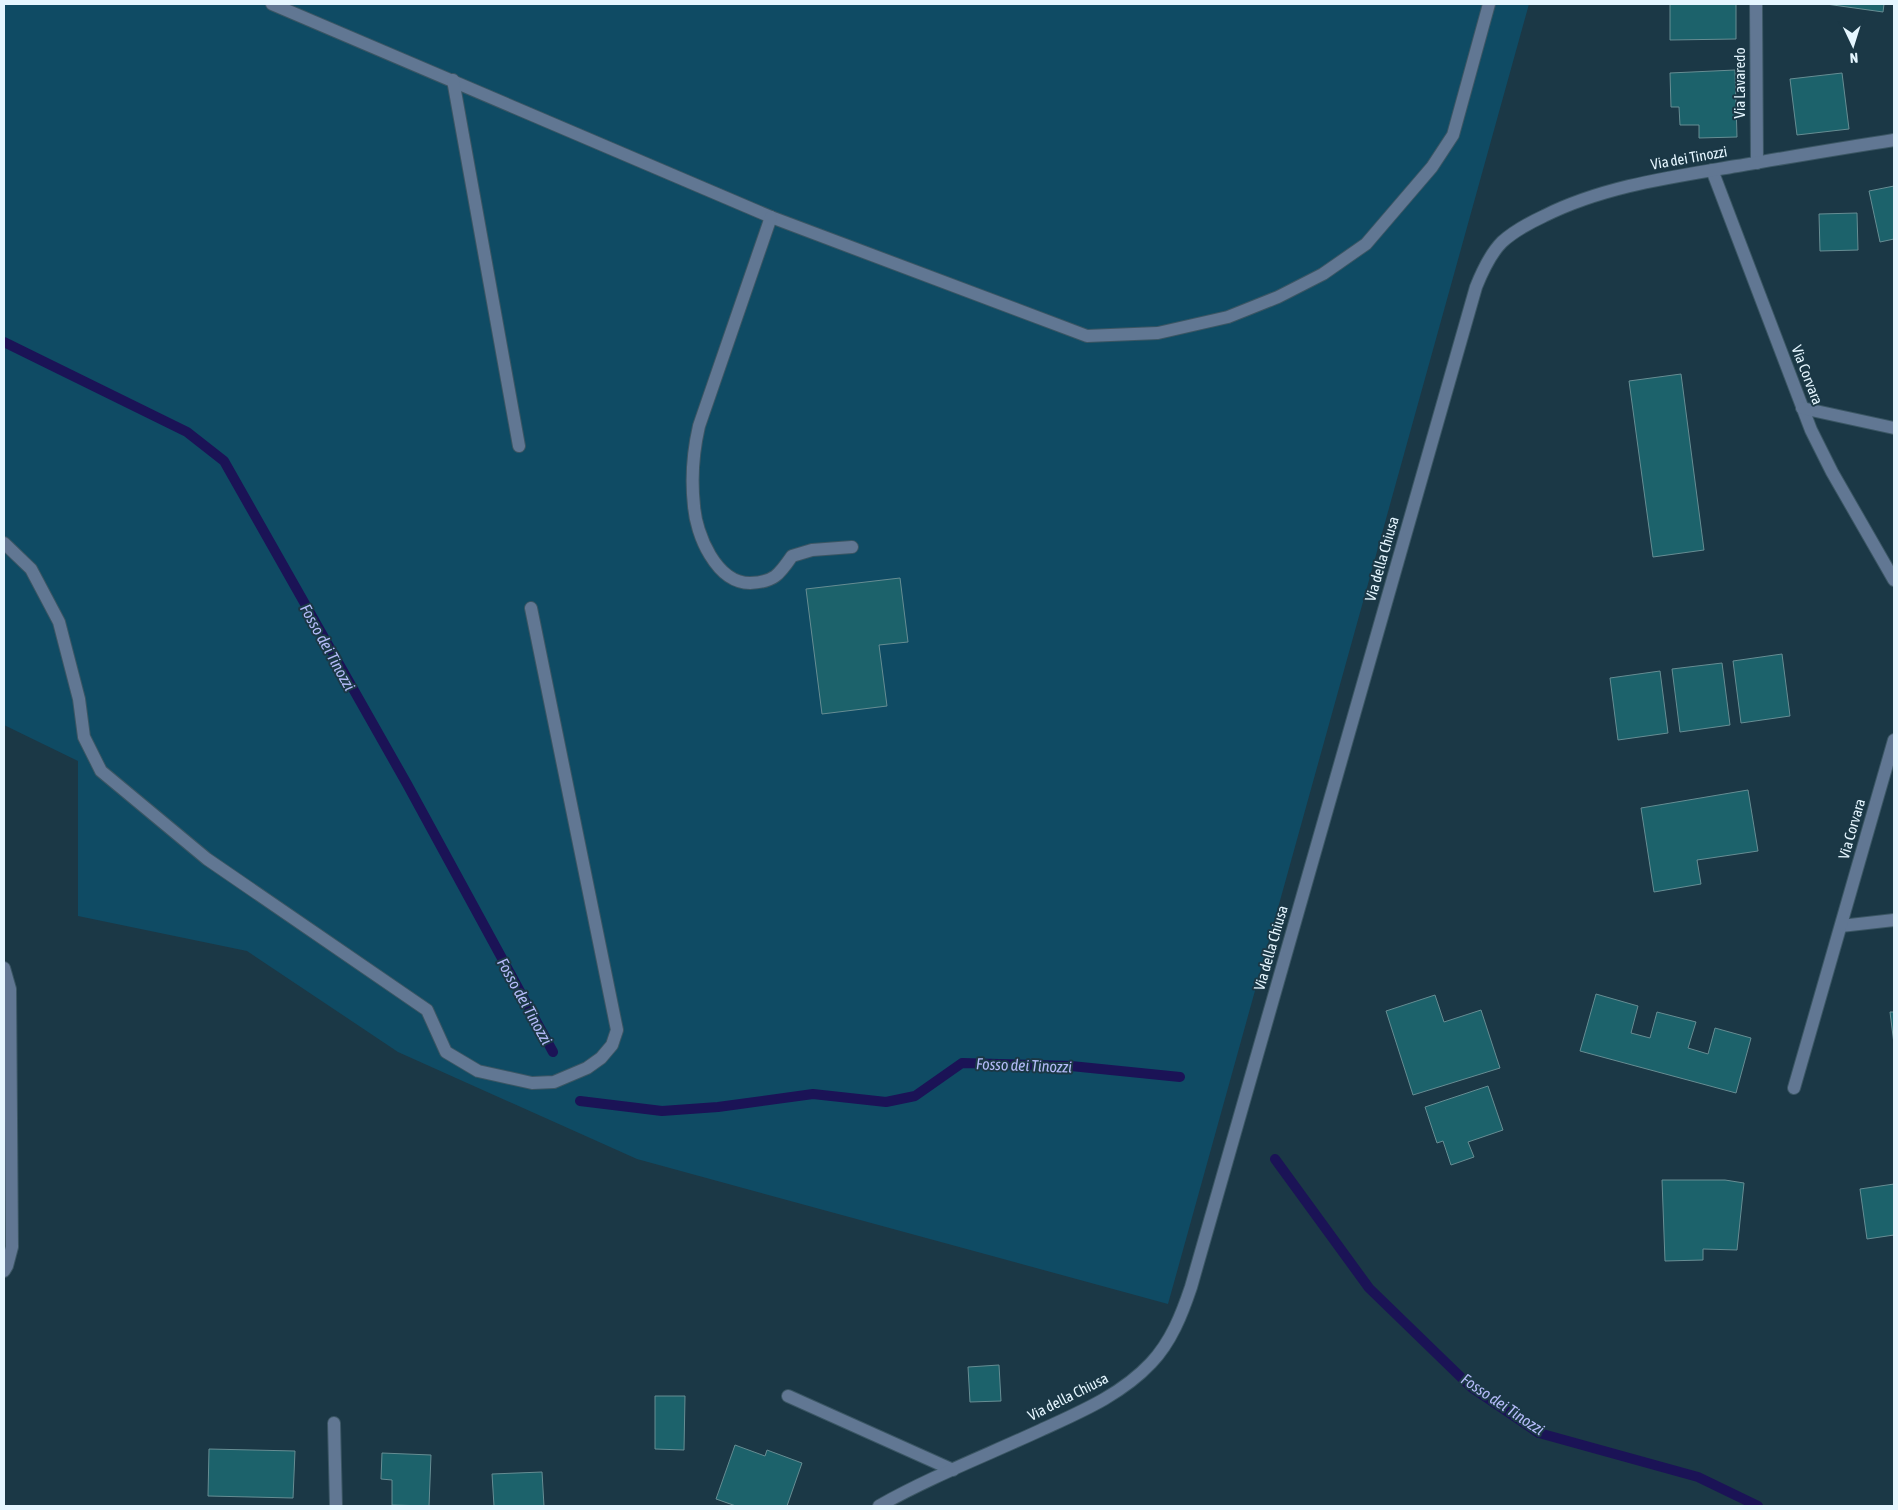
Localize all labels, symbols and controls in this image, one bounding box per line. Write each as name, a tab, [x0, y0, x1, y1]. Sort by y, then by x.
north arrow	[1828, 20, 1878, 70]
street label: Via Lavaredo	[1731, 48, 1748, 118]
text: N	[1849, 50, 1859, 66]
street label: Via dei Tinozzi	[1649, 142, 1729, 173]
street label: Via Corvara	[1788, 343, 1827, 407]
street label: Via della Chiusa	[1361, 514, 1402, 603]
water label: Fosso dei Tinozzi	[297, 601, 359, 694]
street label: Via Corvara	[1835, 797, 1868, 861]
street label: Via della Chiusa	[1250, 903, 1291, 992]
water label: Fosso dei Tinozzi	[494, 955, 556, 1048]
water label: Fosso dei Tinozzi	[976, 1054, 1073, 1076]
street label: Via della Chiusa	[1025, 1369, 1111, 1424]
water label: Fosso dei Tinozzi	[1458, 1370, 1548, 1439]

